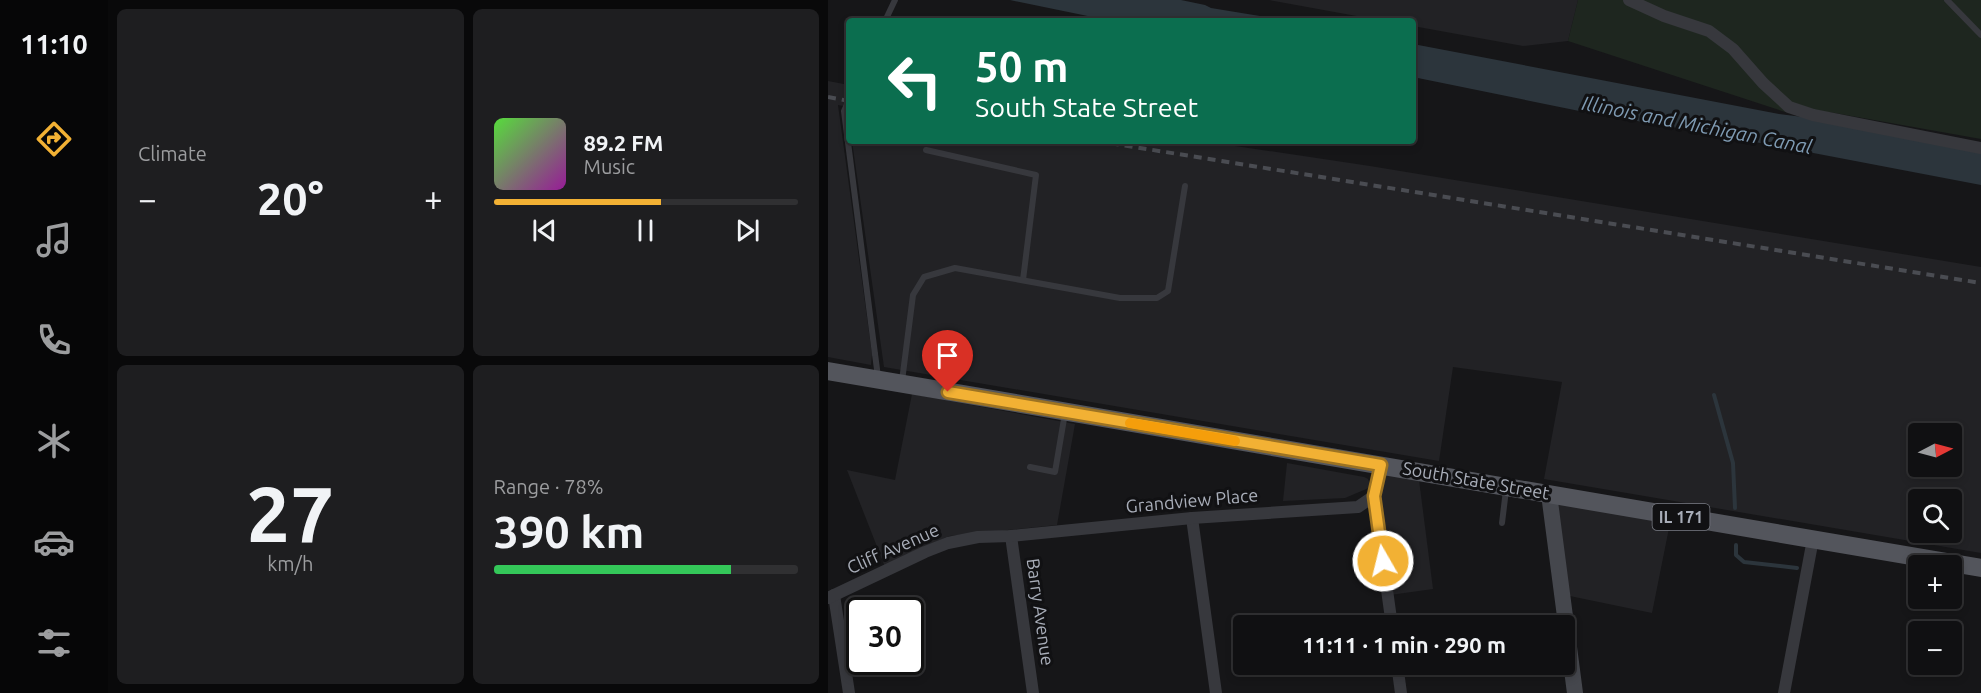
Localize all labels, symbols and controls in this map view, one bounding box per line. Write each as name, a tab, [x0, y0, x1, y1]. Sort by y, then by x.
text: 11:10	[20, 29, 88, 59]
icon: left	[876, 42, 954, 120]
text: 50 m	[975, 43, 1069, 90]
water label: Illinois and Michigan Canal	[1580, 91, 1815, 158]
text: South State Street	[975, 92, 1198, 122]
icon: directions	[33, 118, 75, 160]
text: 89.2 FM	[584, 130, 663, 155]
text: Climate	[138, 142, 207, 165]
text: Music	[584, 155, 635, 178]
text: 20°	[257, 173, 324, 224]
text: −	[138, 180, 157, 217]
text: +	[424, 180, 443, 217]
icon: previous	[528, 214, 561, 247]
icon: pause	[629, 214, 662, 247]
icon: next	[731, 214, 764, 247]
icon: music	[33, 219, 75, 261]
icon: phone	[33, 319, 75, 361]
pin	[922, 330, 973, 392]
icon: arrive	[931, 339, 964, 372]
icon: climate	[33, 420, 75, 462]
north arrow	[1908, 423, 1962, 477]
map controls	[1908, 423, 1962, 675]
street label: South State Street	[1401, 457, 1551, 503]
text: 27	[246, 469, 334, 557]
text: Range · 78%	[494, 475, 604, 498]
street label: Grandview Place	[1125, 484, 1259, 516]
button: search	[1908, 489, 1962, 543]
road number: IL 171	[1652, 504, 1710, 530]
text: 390 km	[494, 506, 644, 557]
street label: Cliff Avenue	[843, 519, 942, 577]
icon: car	[33, 521, 75, 563]
position arrow	[1351, 529, 1415, 593]
text: km/h	[267, 552, 313, 575]
button: +	[1908, 555, 1962, 609]
street label: Barry Avenue	[1024, 557, 1058, 667]
speed limit sign: 30	[846, 597, 924, 675]
button: −	[1908, 621, 1962, 675]
icon: filters	[33, 622, 75, 664]
text: 11:11 · 1 min · 290 m	[1302, 632, 1506, 657]

